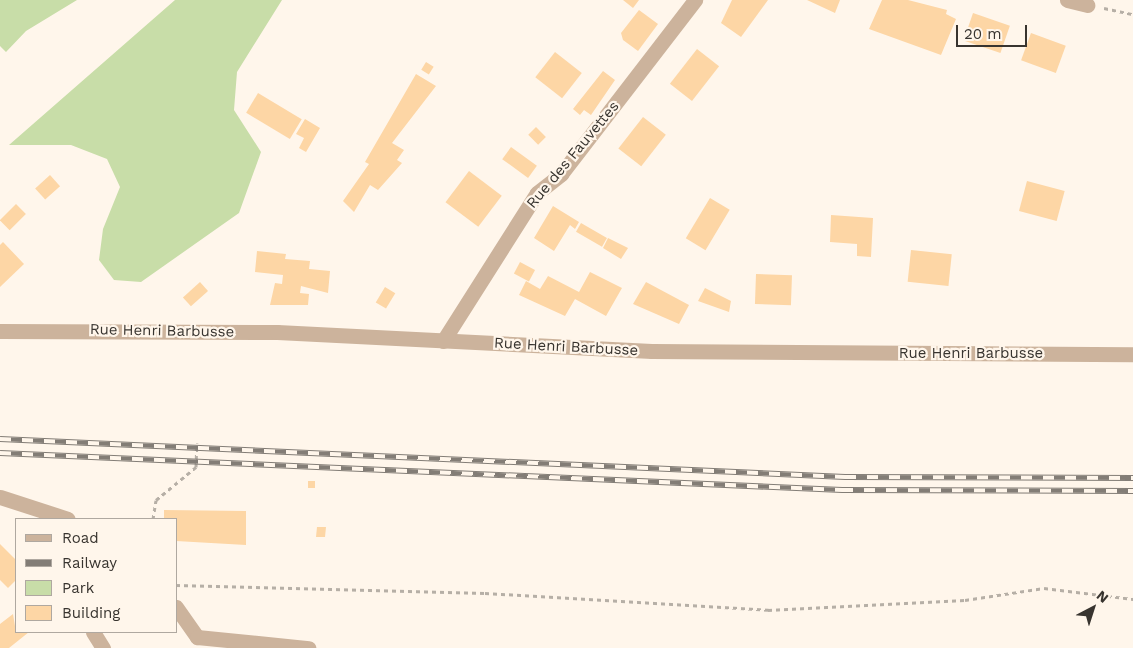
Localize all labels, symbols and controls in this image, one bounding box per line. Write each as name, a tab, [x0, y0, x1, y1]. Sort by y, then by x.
scale bar	[958, 15, 1029, 47]
text: 20 m	[964, 25, 1002, 43]
street label: Rue des Fauvettes	[523, 98, 623, 212]
street label: Rue Henri Barbusse	[90, 321, 234, 341]
street label: Rue Henri Barbusse	[493, 334, 639, 360]
street label: Rue Henri Barbusse	[899, 345, 1043, 363]
legend	[15, 518, 178, 633]
text: Road	[62, 529, 99, 547]
text: Railway	[62, 554, 117, 572]
text: Park	[62, 579, 94, 597]
north arrow	[1068, 583, 1118, 633]
text: N	[1094, 587, 1112, 606]
text: Building	[62, 604, 120, 622]

